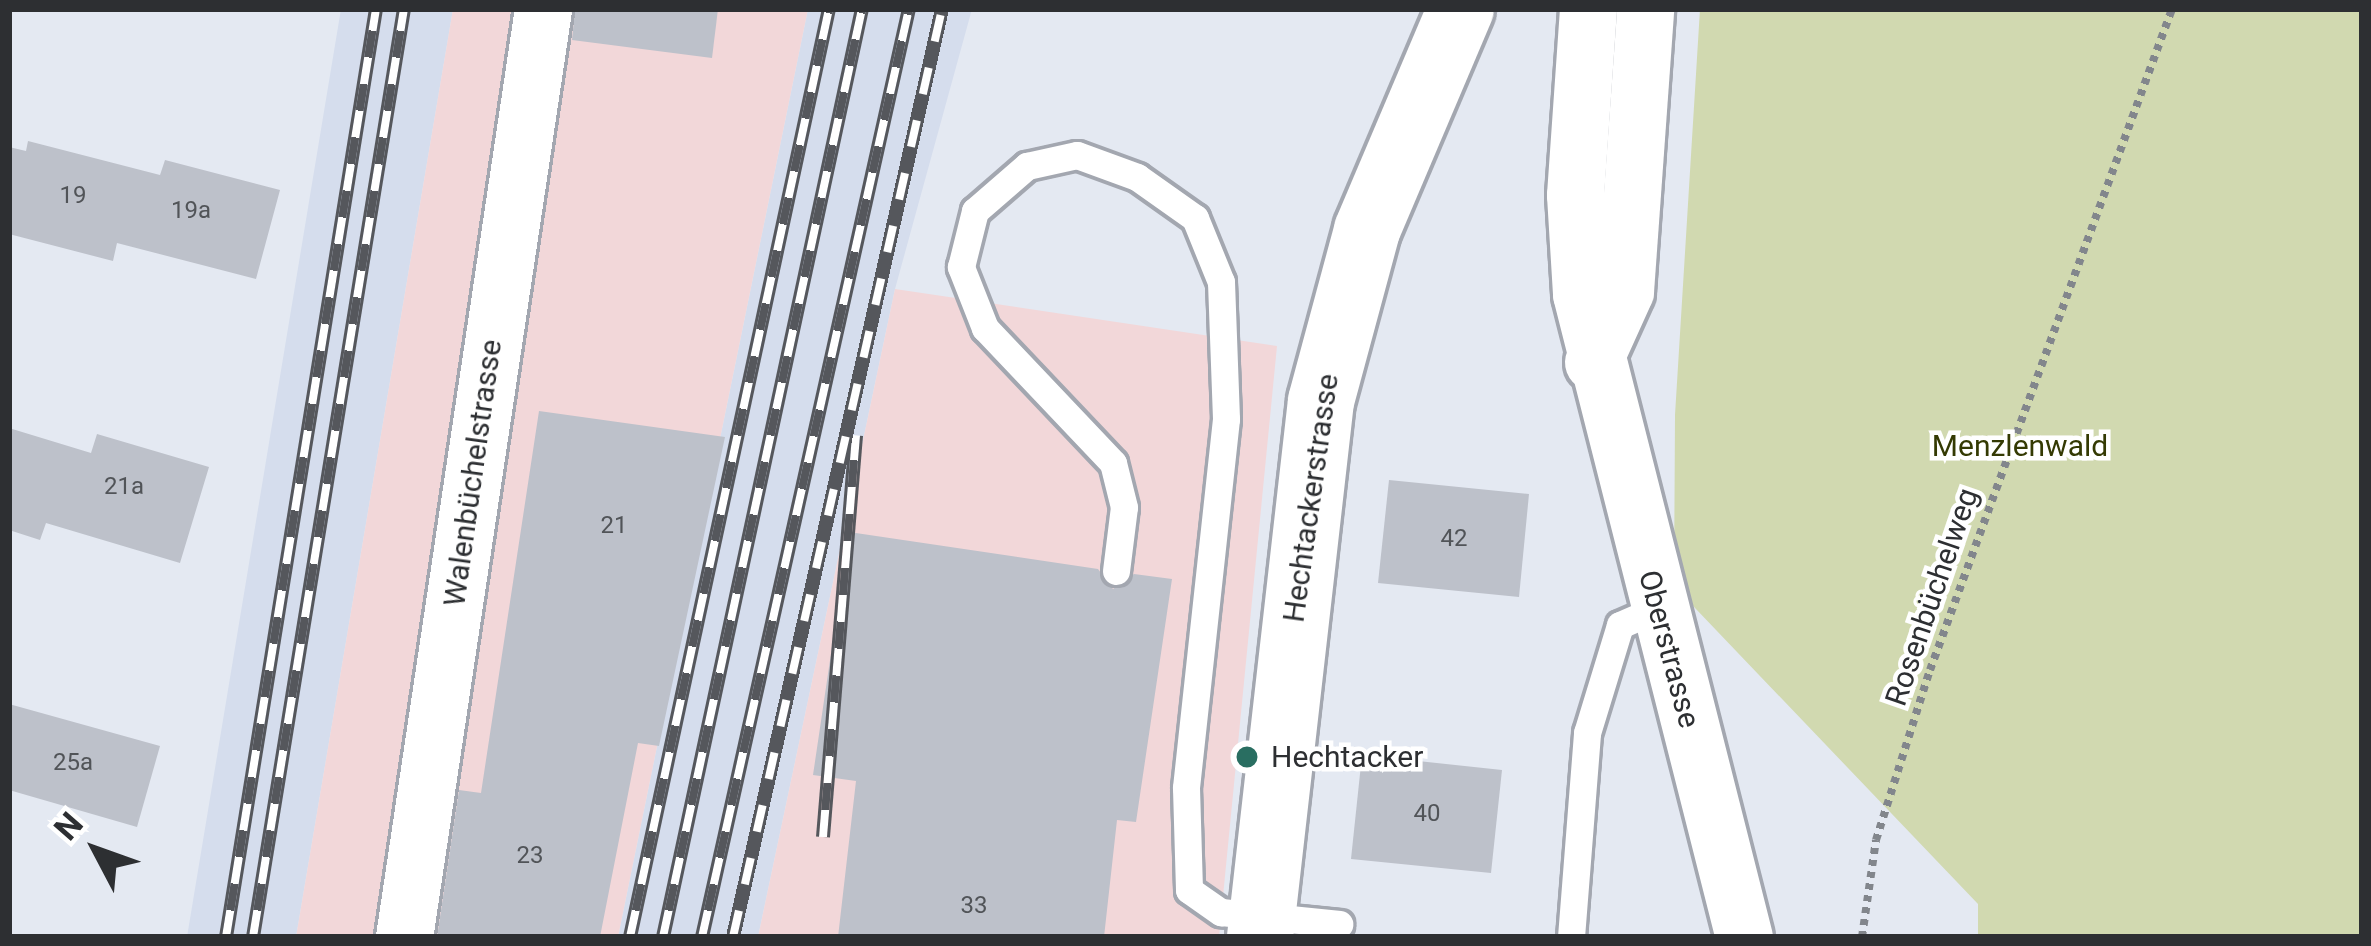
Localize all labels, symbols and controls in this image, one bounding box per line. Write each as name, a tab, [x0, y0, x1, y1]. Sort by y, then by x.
house number: 19	[60, 182, 86, 210]
house number: 19a	[171, 197, 211, 225]
street label: Walenbüchelstrasse	[436, 337, 510, 609]
street label: Hechtackerstrasse	[1276, 371, 1346, 625]
park label: Menzlenwald	[1932, 428, 2108, 464]
house number: 21a	[104, 473, 144, 501]
street label: Rosenbüchelweg	[1878, 484, 1986, 710]
house number: 21	[601, 512, 627, 540]
house number: 42	[1441, 525, 1467, 553]
street label: Oberstrasse	[1631, 566, 1707, 732]
place label: Hechtacker	[1271, 739, 1423, 775]
marker: Hechtacker	[1234, 744, 1260, 770]
house number: 25a	[53, 749, 93, 777]
north arrow	[36, 790, 156, 910]
house number: 40	[1414, 800, 1440, 828]
text: N	[46, 804, 91, 848]
house number: 23	[517, 842, 543, 870]
house number: 33	[961, 892, 987, 920]

